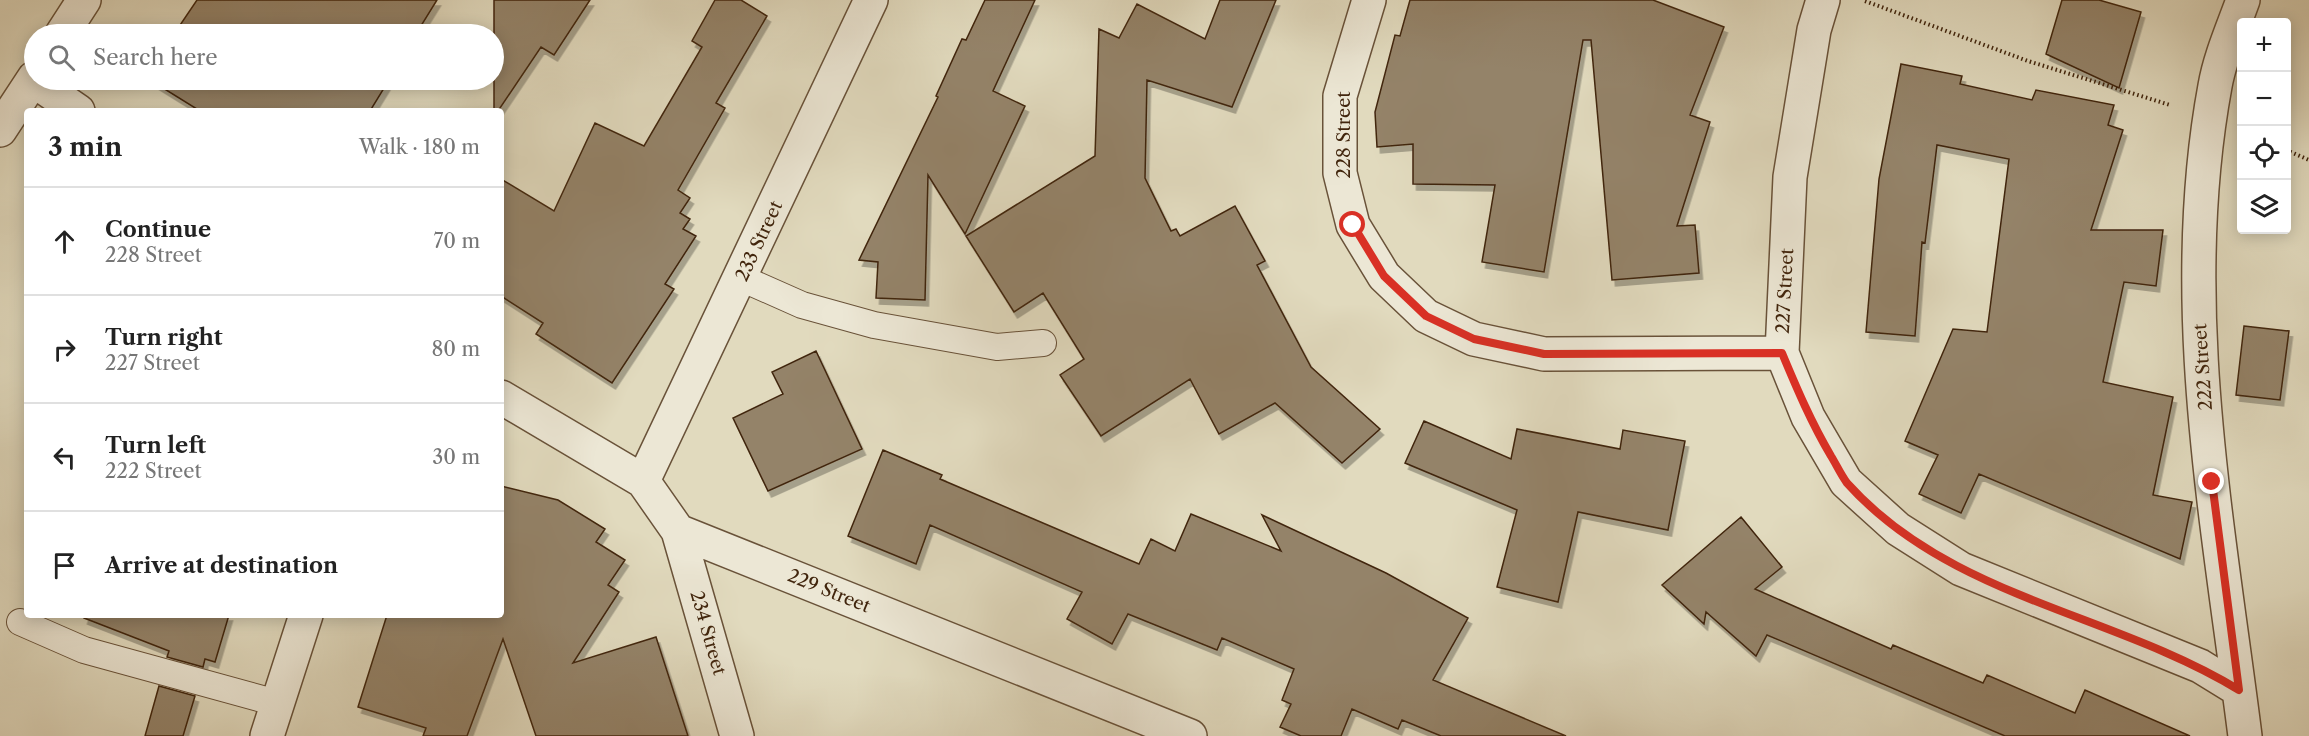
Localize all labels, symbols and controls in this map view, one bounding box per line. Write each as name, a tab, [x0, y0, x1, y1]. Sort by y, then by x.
map controls	[2237, 18, 2291, 234]
button: +	[2237, 18, 2291, 72]
search box	[24, 24, 504, 90]
icon: search	[45, 41, 78, 74]
text: Search here	[93, 44, 218, 71]
button: −	[2237, 72, 2291, 126]
street label: 228 Street	[1333, 91, 1355, 179]
button: locate	[2237, 126, 2291, 180]
text: 3 min	[48, 131, 122, 163]
text: Walk · 180 m	[359, 135, 480, 159]
button: layers	[2237, 180, 2291, 234]
street label: 233 Street	[731, 197, 787, 285]
route start	[1339, 211, 1365, 237]
text: Continue	[105, 216, 211, 243]
icon: ahead	[48, 225, 81, 258]
text: 70 m	[434, 229, 480, 253]
text: 228 Street	[105, 243, 202, 267]
street label: 227 Street	[1772, 247, 1798, 334]
street label: 222 Street	[2189, 322, 2217, 411]
text: Turn right	[105, 324, 223, 351]
icon: right	[48, 333, 81, 366]
text: 80 m	[432, 337, 480, 361]
text: 227 Street	[105, 351, 200, 375]
text: Turn left	[105, 432, 206, 459]
icon: left	[48, 441, 81, 474]
text: 30 m	[432, 445, 480, 469]
text: 222 Street	[105, 459, 202, 483]
route end	[2198, 468, 2224, 494]
icon: arrive	[48, 549, 81, 582]
text: Arrive at destination	[105, 552, 338, 579]
street label: 229 Street	[785, 564, 874, 618]
street label: 234 Street	[686, 588, 731, 678]

